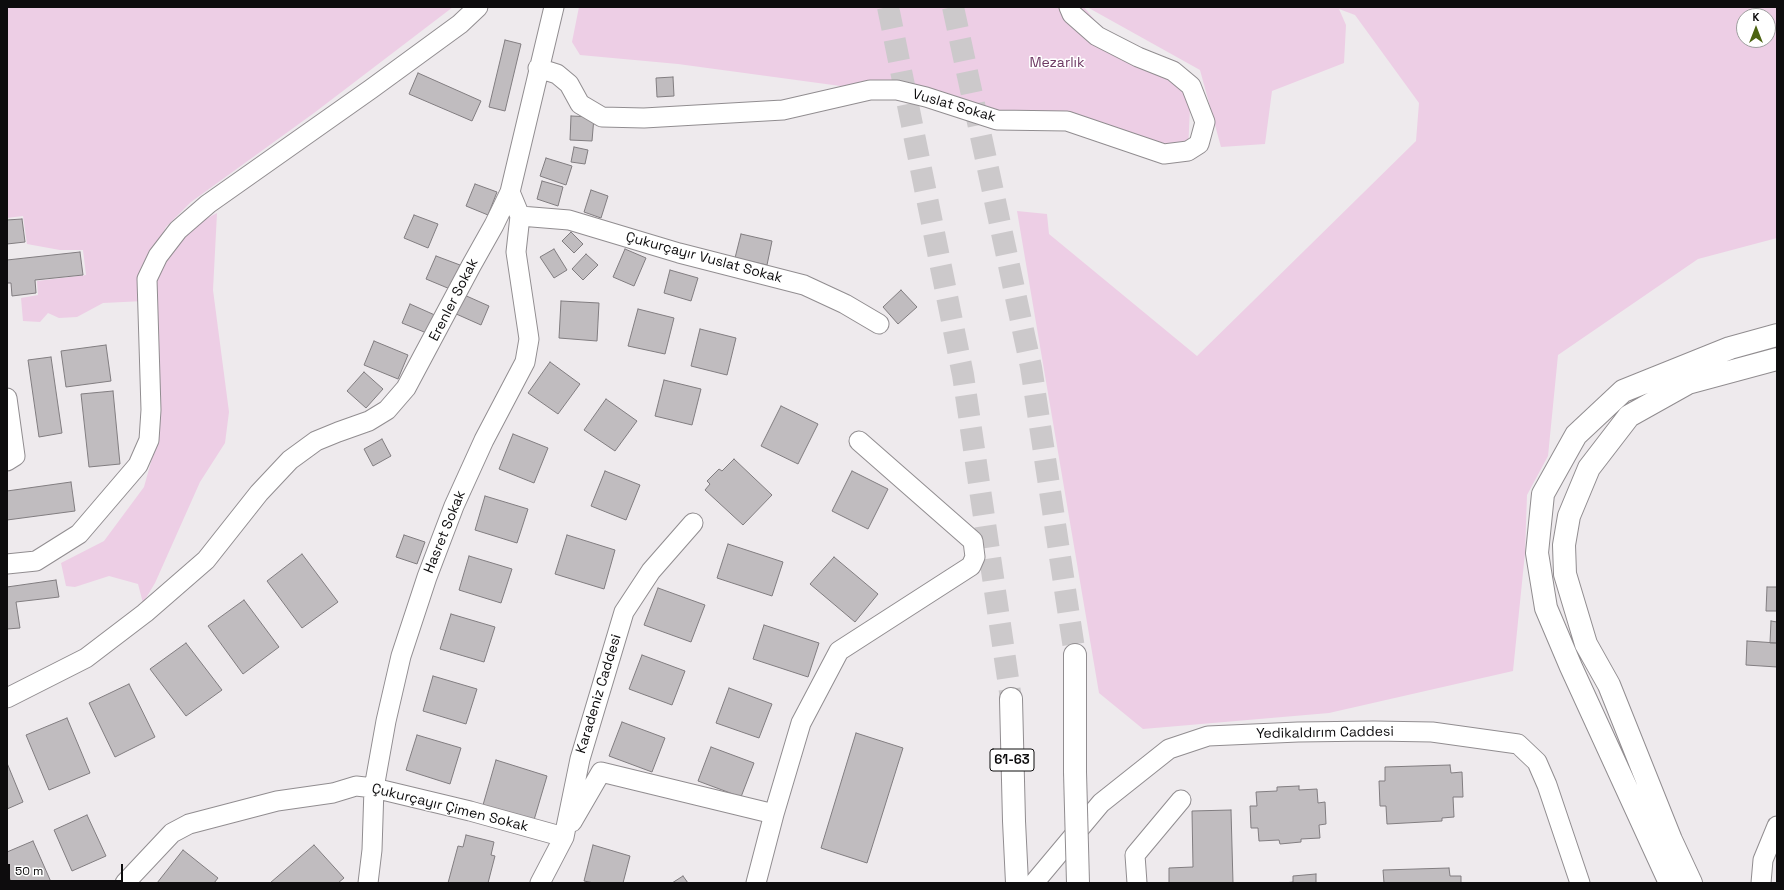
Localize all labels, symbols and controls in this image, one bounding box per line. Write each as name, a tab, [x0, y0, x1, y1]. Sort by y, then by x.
north arrow	[1736, 8, 1776, 48]
text: K	[1753, 10, 1759, 24]
park label: Mezarlık	[1029, 55, 1085, 71]
street label: Vuslat Sokak	[910, 86, 998, 126]
street label: Çukurçayır Vuslat Sokak	[624, 229, 784, 287]
street label: Erenler Sokak	[426, 256, 482, 344]
street label: Hasret Sokak	[421, 488, 469, 576]
street label: Karadeniz Caddesi	[573, 632, 625, 756]
street label: Yedikaldırım Caddesi	[1256, 723, 1394, 743]
road number: 61-63	[990, 749, 1034, 771]
street label: Çukurçayır Çimen Sokak	[370, 780, 530, 836]
scale bar	[10, 856, 125, 882]
text: 50 m	[15, 863, 43, 879]

